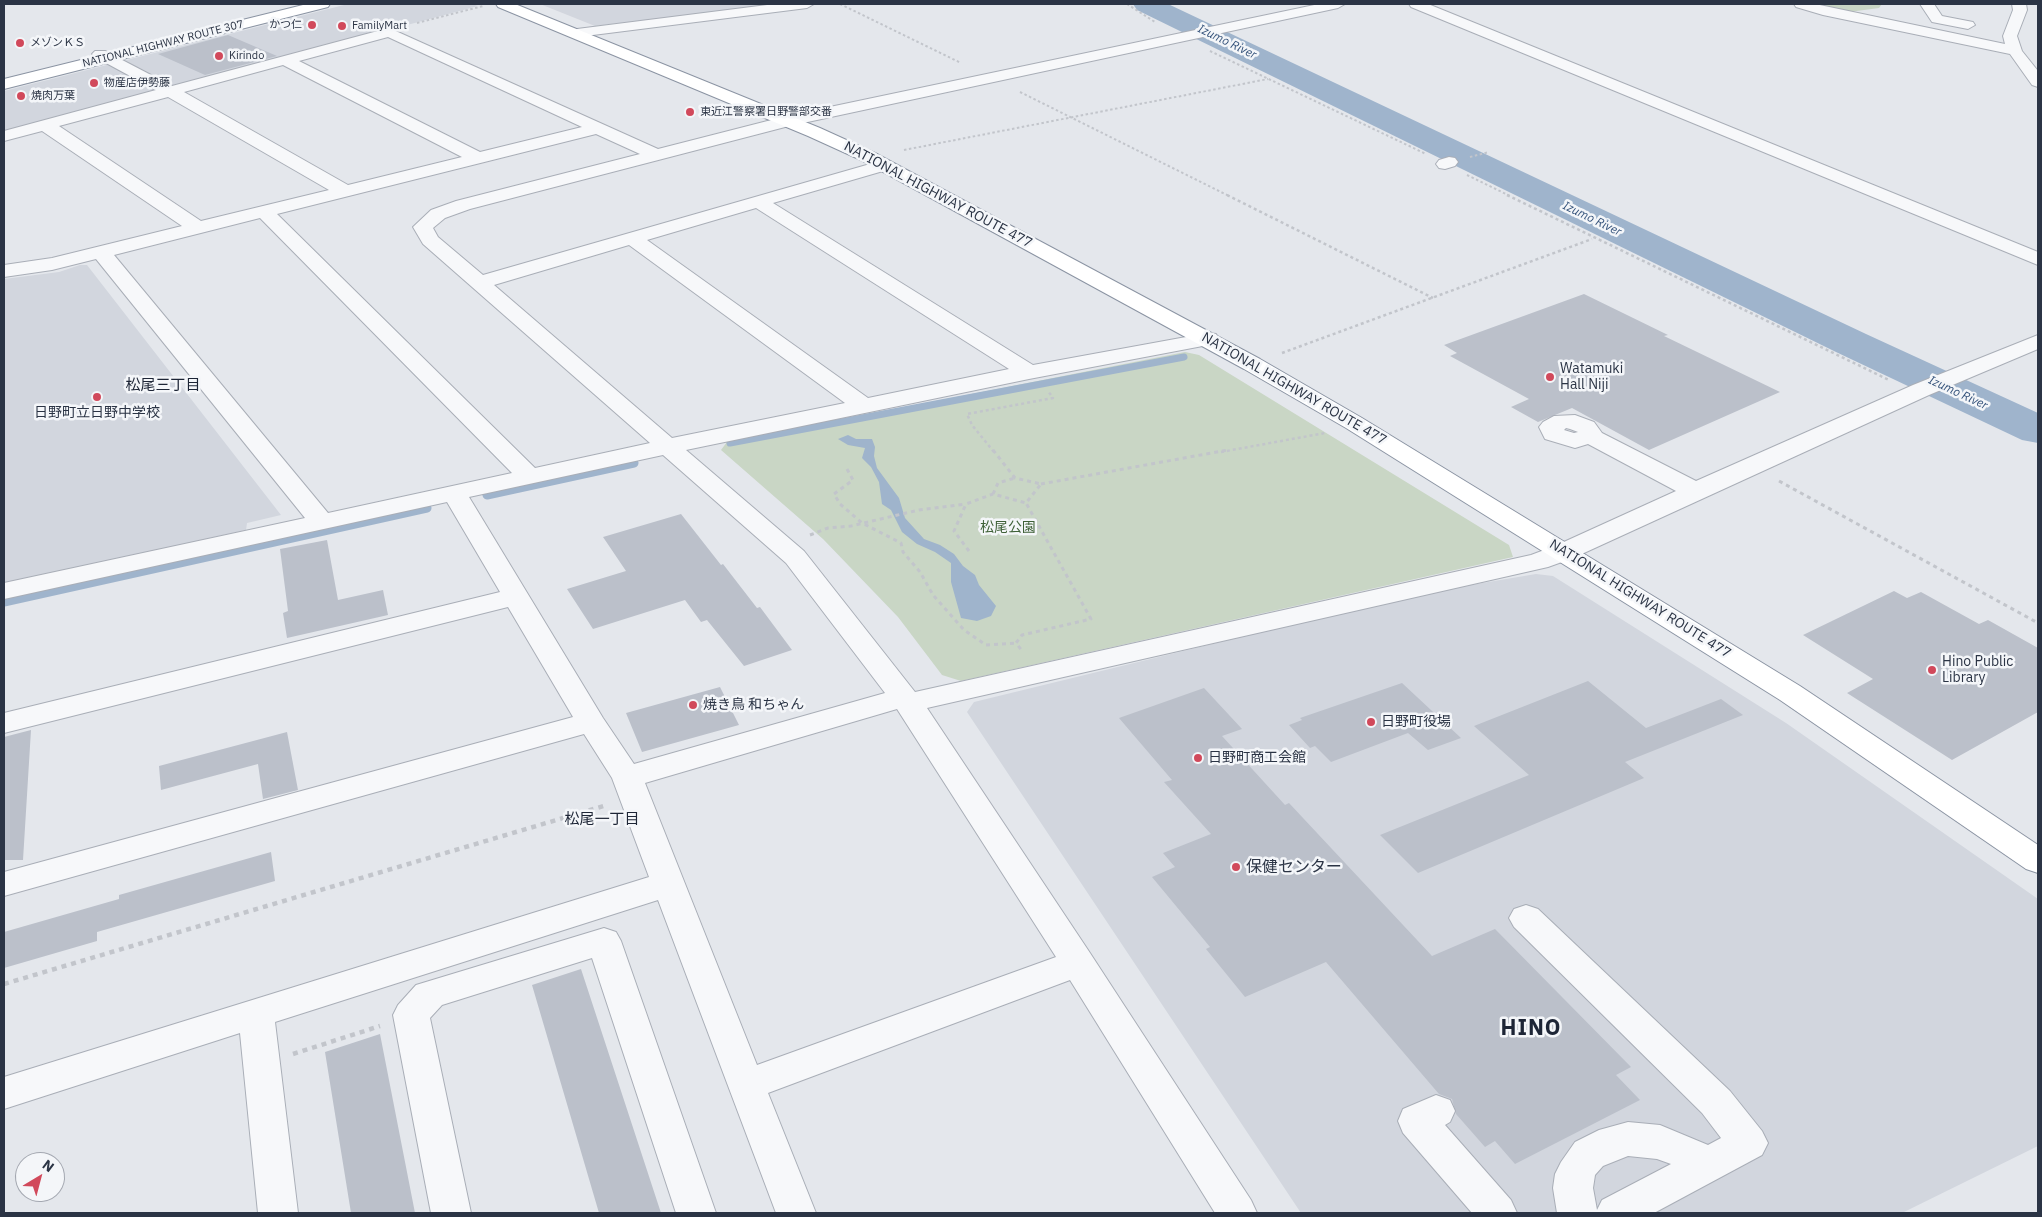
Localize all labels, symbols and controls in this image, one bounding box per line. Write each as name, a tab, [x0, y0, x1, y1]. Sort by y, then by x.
street label: NATIONAL HIGHWAY ROUTE 307	[81, 18, 245, 70]
place label: かつ仁	[269, 18, 302, 32]
marker: かつ仁	[306, 19, 318, 31]
place label: FamilyMart	[352, 19, 407, 33]
marker: FamilyMart	[336, 20, 348, 32]
water label: Izumo River	[1195, 22, 1259, 62]
place label: メゾンＫＳ	[30, 36, 85, 50]
marker: メゾンＫＳ	[14, 37, 26, 49]
place label: Kirindo	[229, 49, 264, 63]
marker: Kirindo	[213, 50, 225, 62]
place label: 物産店伊勢藤	[104, 76, 170, 90]
marker: 物産店伊勢藤	[88, 77, 100, 89]
place label: 焼肉万葉	[31, 89, 75, 103]
marker: 焼肉万葉	[15, 90, 27, 102]
place label: 東近江警察署日野警部交番	[700, 105, 832, 119]
marker: 東近江警察署日野警部交番	[684, 106, 696, 118]
street label: NATIONAL HIGHWAY ROUTE 477	[841, 138, 1035, 252]
water label: Izumo River	[1560, 199, 1624, 239]
street label: NATIONAL HIGHWAY ROUTE 477	[1199, 329, 1389, 449]
place label: Watamuki Hall Niji	[1560, 361, 1623, 394]
marker: Watamuki Hall Niji	[1544, 371, 1556, 383]
water label: Izumo River	[1926, 373, 1990, 413]
district label: 松尾三丁目	[126, 377, 200, 395]
marker: 日野町立日野中学校	[91, 391, 103, 403]
place label: 日野町立日野中学校	[34, 405, 160, 421]
park label: 松尾公園	[980, 520, 1036, 536]
street label: NATIONAL HIGHWAY ROUTE 477	[1546, 536, 1734, 662]
place label: Hino Public Library	[1942, 654, 2013, 686]
marker: Hino Public Library	[1926, 664, 1938, 676]
place label: 焼き鳥 和ちゃん	[703, 697, 804, 713]
marker: 焼き鳥 和ちゃん	[687, 699, 699, 711]
place label: 日野町役場	[1381, 714, 1451, 730]
marker: 日野町役場	[1365, 716, 1377, 728]
place label: 日野町商工会館	[1208, 750, 1306, 766]
marker: 日野町商工会館	[1192, 752, 1204, 764]
district label: 松尾一丁目	[565, 811, 639, 829]
place label: 保健センター	[1246, 857, 1342, 877]
marker: 保健センター	[1230, 861, 1242, 873]
district label: HINO	[1500, 1016, 1562, 1042]
north arrow	[15, 1152, 65, 1202]
text: N	[39, 1156, 58, 1176]

